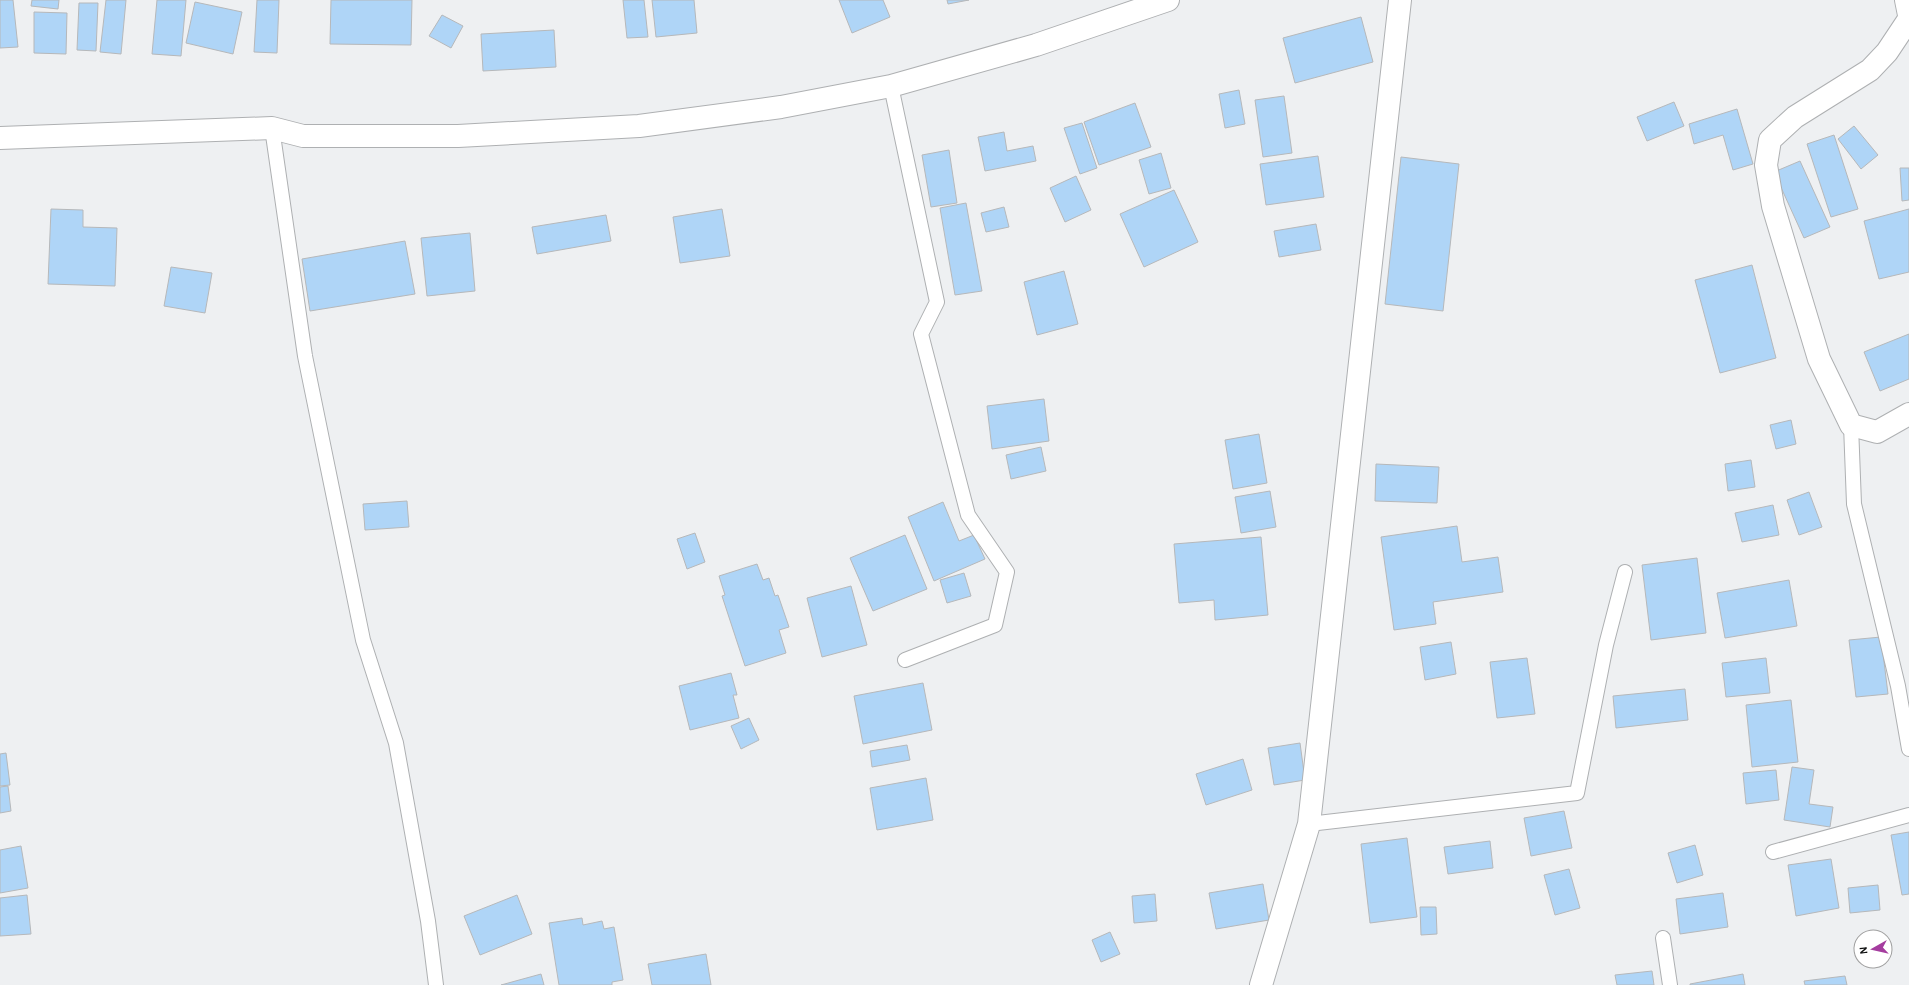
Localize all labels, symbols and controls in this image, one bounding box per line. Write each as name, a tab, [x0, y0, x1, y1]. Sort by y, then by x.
north arrow	[1853, 929, 1893, 969]
text: N	[1858, 946, 1870, 955]

